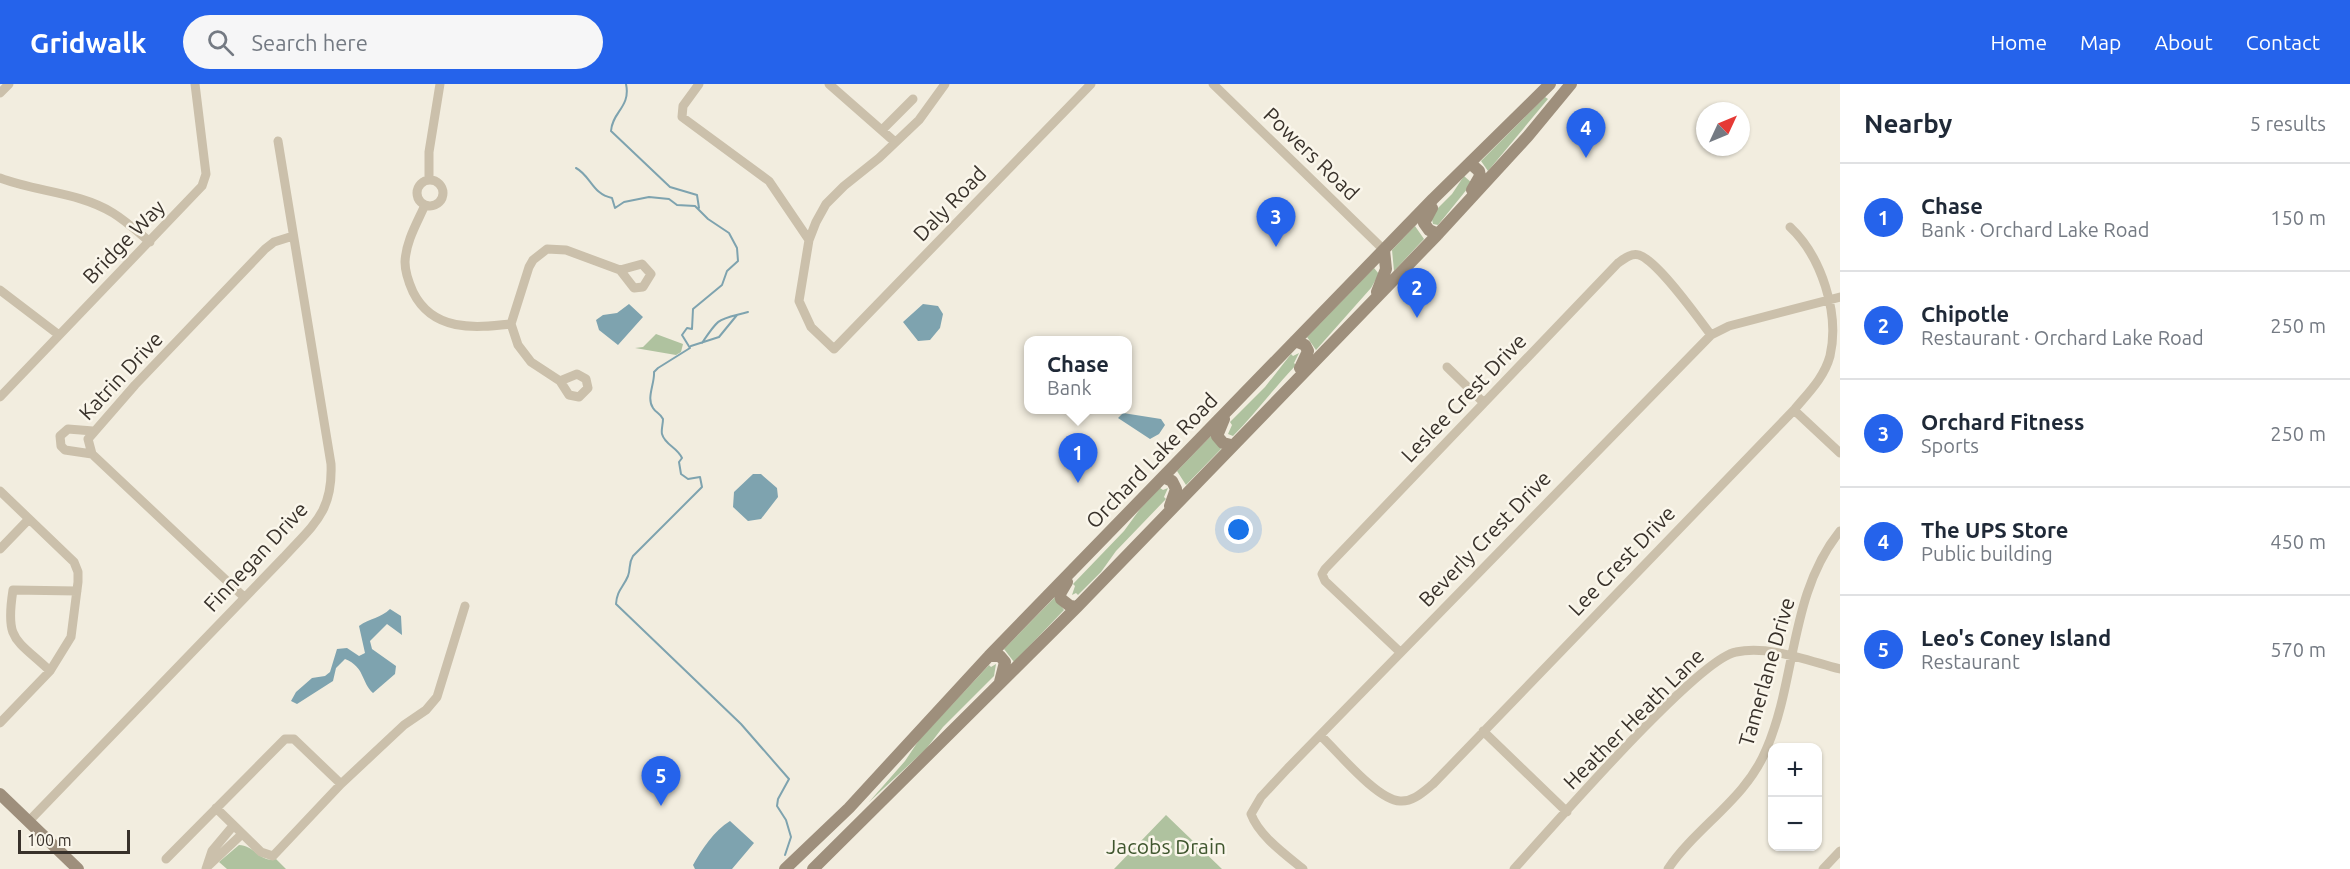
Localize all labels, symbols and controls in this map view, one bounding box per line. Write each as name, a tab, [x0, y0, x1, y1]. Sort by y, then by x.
search box	[183, 15, 603, 69]
icon: search	[204, 26, 237, 59]
text: Gridwalk	[30, 27, 147, 58]
text: Search here	[252, 30, 368, 55]
text: Home	[1990, 30, 2047, 54]
text: Map	[2080, 30, 2121, 54]
text: About	[2154, 30, 2213, 54]
text: Contact	[2246, 30, 2320, 54]
street label: Powers Road	[1259, 102, 1364, 205]
north arrow	[1696, 102, 1750, 156]
pin: 4	[1566, 109, 1606, 158]
text: Nearby	[1864, 109, 1952, 138]
text: 5 results	[2250, 112, 2326, 135]
street label: Daly Road	[908, 161, 991, 246]
text: Chase	[1921, 193, 1983, 218]
street label: Bridge Way	[77, 194, 169, 288]
pin: 3	[1256, 198, 1296, 247]
text: 1	[1878, 206, 1889, 229]
text: 150 m	[2270, 206, 2326, 229]
text: Bank · Orchard Lake Road	[1921, 218, 2149, 241]
pin: 2	[1398, 268, 1436, 318]
text: Chipotle	[1921, 301, 2009, 326]
text: 2	[1878, 314, 1889, 337]
text: 250 m	[2270, 314, 2326, 337]
street label: Katrin Drive	[74, 326, 167, 424]
text: Restaurant · Orchard Lake Road	[1921, 326, 2204, 349]
street label: Leslee Crest Drive	[1396, 328, 1531, 466]
popup	[1024, 336, 1132, 414]
text: Chase	[1047, 351, 1109, 376]
text: Bank	[1047, 376, 1092, 399]
street label: Orchard Lake Road	[1081, 388, 1222, 533]
text: Orchard Fitness	[1921, 409, 2084, 434]
text: 3	[1878, 422, 1889, 445]
text: 250 m	[2270, 422, 2326, 445]
pin: 1	[1058, 434, 1098, 483]
text: Sports	[1921, 434, 1979, 457]
street label: Beverly Crest Drive	[1413, 465, 1555, 611]
street label: Finnegan Drive	[198, 497, 312, 616]
street label: Lee Crest Drive	[1563, 501, 1680, 620]
your location	[1224, 515, 1253, 544]
text: The UPS Store	[1921, 517, 2068, 542]
text: 4	[1878, 530, 1889, 553]
text: 450 m	[2270, 530, 2326, 553]
text: Public building	[1921, 542, 2053, 565]
street label: Tamerlane Drive	[1733, 595, 1799, 749]
text: Leo's Coney Island	[1921, 625, 2111, 650]
text: 5	[1878, 638, 1889, 661]
text: 570 m	[2270, 638, 2326, 661]
street label: Heather Heath Lane	[1558, 643, 1709, 794]
text: Restaurant	[1921, 650, 2020, 673]
map controls	[1768, 743, 1822, 851]
button: +	[1768, 743, 1822, 797]
pin: 5	[642, 756, 680, 806]
button: −	[1768, 797, 1822, 851]
scale bar	[18, 827, 130, 854]
text: 100 m	[27, 831, 72, 849]
park label: Jacobs Drain	[1106, 834, 1226, 858]

